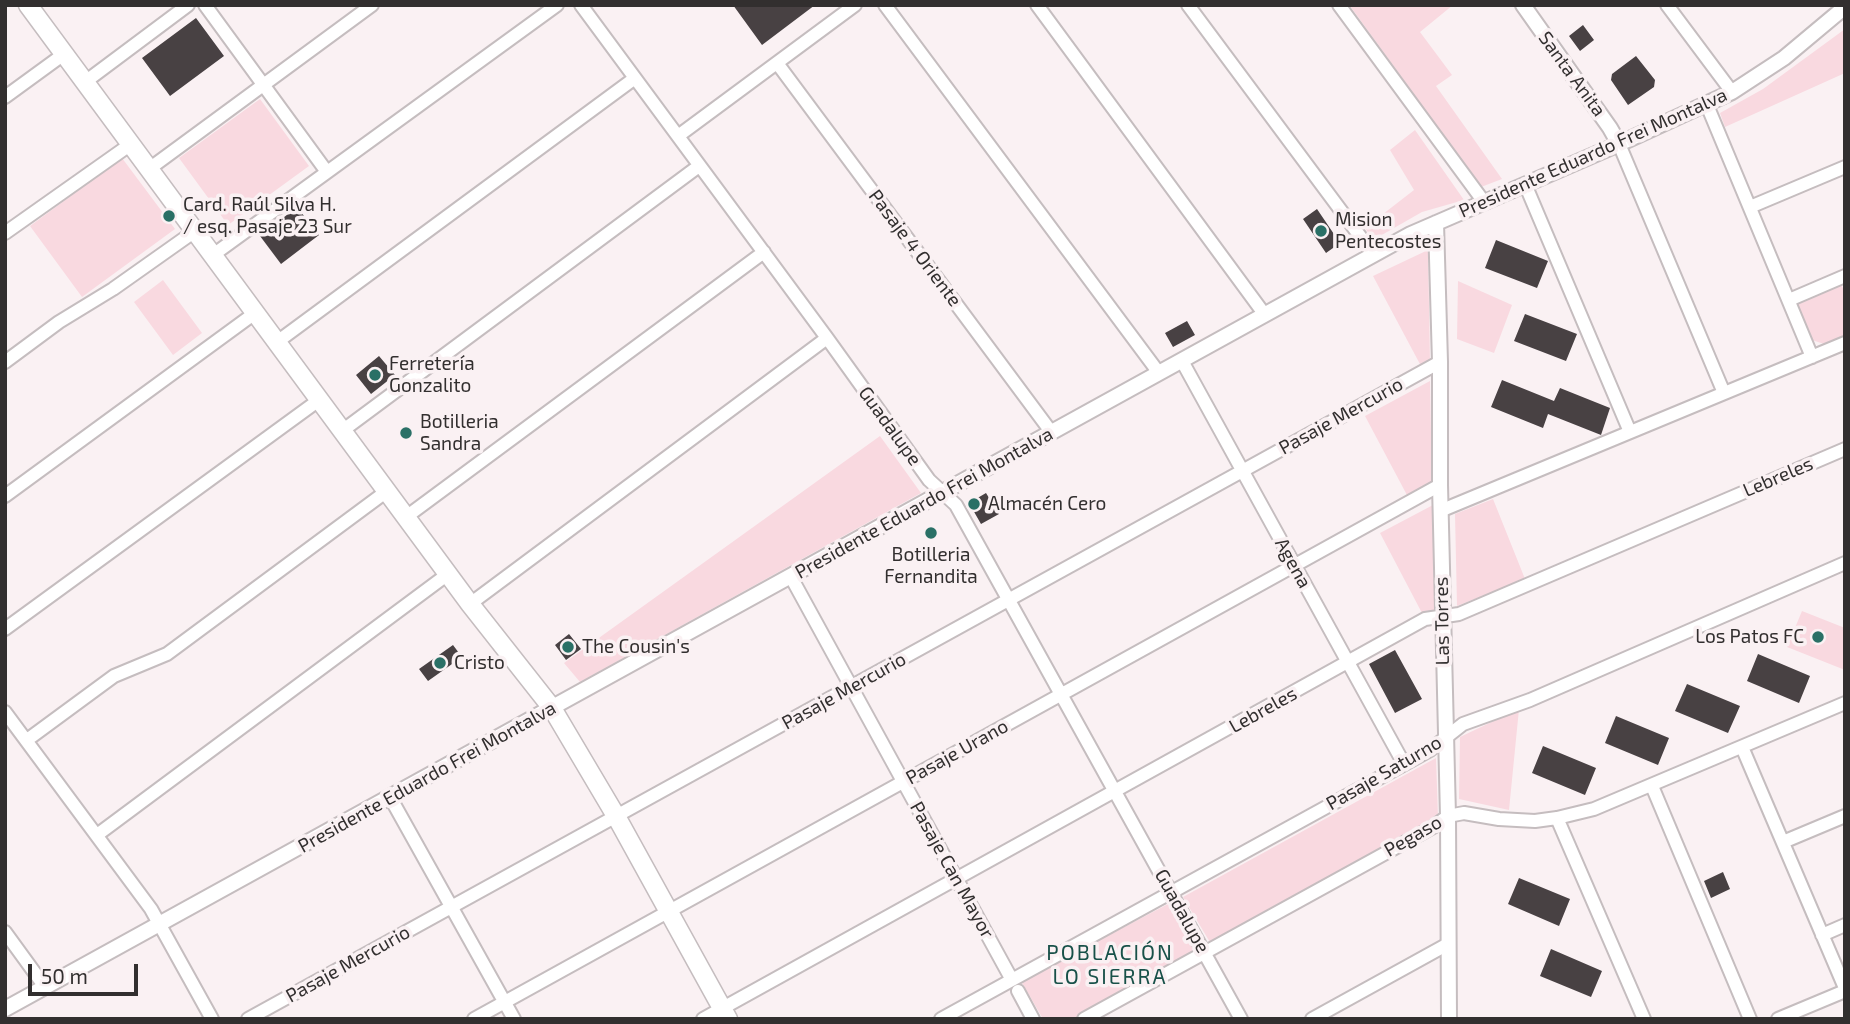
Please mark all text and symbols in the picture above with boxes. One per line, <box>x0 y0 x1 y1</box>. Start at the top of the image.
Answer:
street label: Santa Anita <box>1534 27 1610 121</box>
street label: Presidente Eduardo Frei Montalva <box>1455 83 1731 223</box>
street label: Pasaje 4 Oriente <box>864 185 966 311</box>
place label: Card. Raúl Silva H. / esq. Pasaje 23 Sur <box>183 194 352 238</box>
marker: Card. Raúl Silva H. / esq. Pasaje 23 Sur <box>161 208 177 224</box>
place label: Mision Pentecostes <box>1335 209 1441 253</box>
marker: Mision Pentecostes <box>1313 223 1329 239</box>
place label: Ferretería Gonzalito <box>389 353 475 397</box>
marker: Ferretería Gonzalito <box>367 367 383 383</box>
street label: Pasaje Mercurio <box>1275 372 1407 460</box>
street label: Guadalupe <box>854 382 926 470</box>
place label: Botilleria Sandra <box>420 411 499 455</box>
street label: Presidente Eduardo Frei Montalva <box>791 422 1057 584</box>
marker: Botilleria Sandra <box>398 425 414 441</box>
street label: Lebreles <box>1740 452 1816 502</box>
place label: Almacén Cero <box>988 493 1106 515</box>
marker: Almacén Cero <box>966 496 982 512</box>
marker: Botilleria Fernandita <box>923 525 939 541</box>
street label: Agena <box>1270 534 1316 592</box>
place label: Botilleria Fernandita <box>884 544 978 588</box>
street label: Las Torres <box>1430 576 1454 666</box>
place label: Los Patos FC <box>1695 626 1804 648</box>
marker: Los Patos FC <box>1810 629 1826 645</box>
place label: The Cousin's <box>582 636 690 658</box>
marker: The Cousin's <box>560 639 576 655</box>
street label: Pasaje Mercurio <box>778 647 910 735</box>
place label: Cristo <box>454 652 505 674</box>
marker: Cristo <box>432 655 448 671</box>
street label: Lebreles <box>1225 682 1301 738</box>
street label: Presidente Eduardo Frei Montalva <box>294 696 560 858</box>
street label: Pasaje Urano <box>902 715 1012 789</box>
street label: Pasaje Saturno <box>1322 731 1446 815</box>
street label: Pasaje Can Mayor <box>905 798 999 942</box>
street label: Pegaso <box>1380 810 1446 862</box>
street label: Guadalupe <box>1150 865 1214 957</box>
street label: Pasaje Mercurio <box>282 920 414 1008</box>
district label: POBLACIÓN LO SIERRA <box>1047 940 1173 990</box>
scale bar <box>32 950 142 994</box>
text: 50 m <box>41 963 88 988</box>

